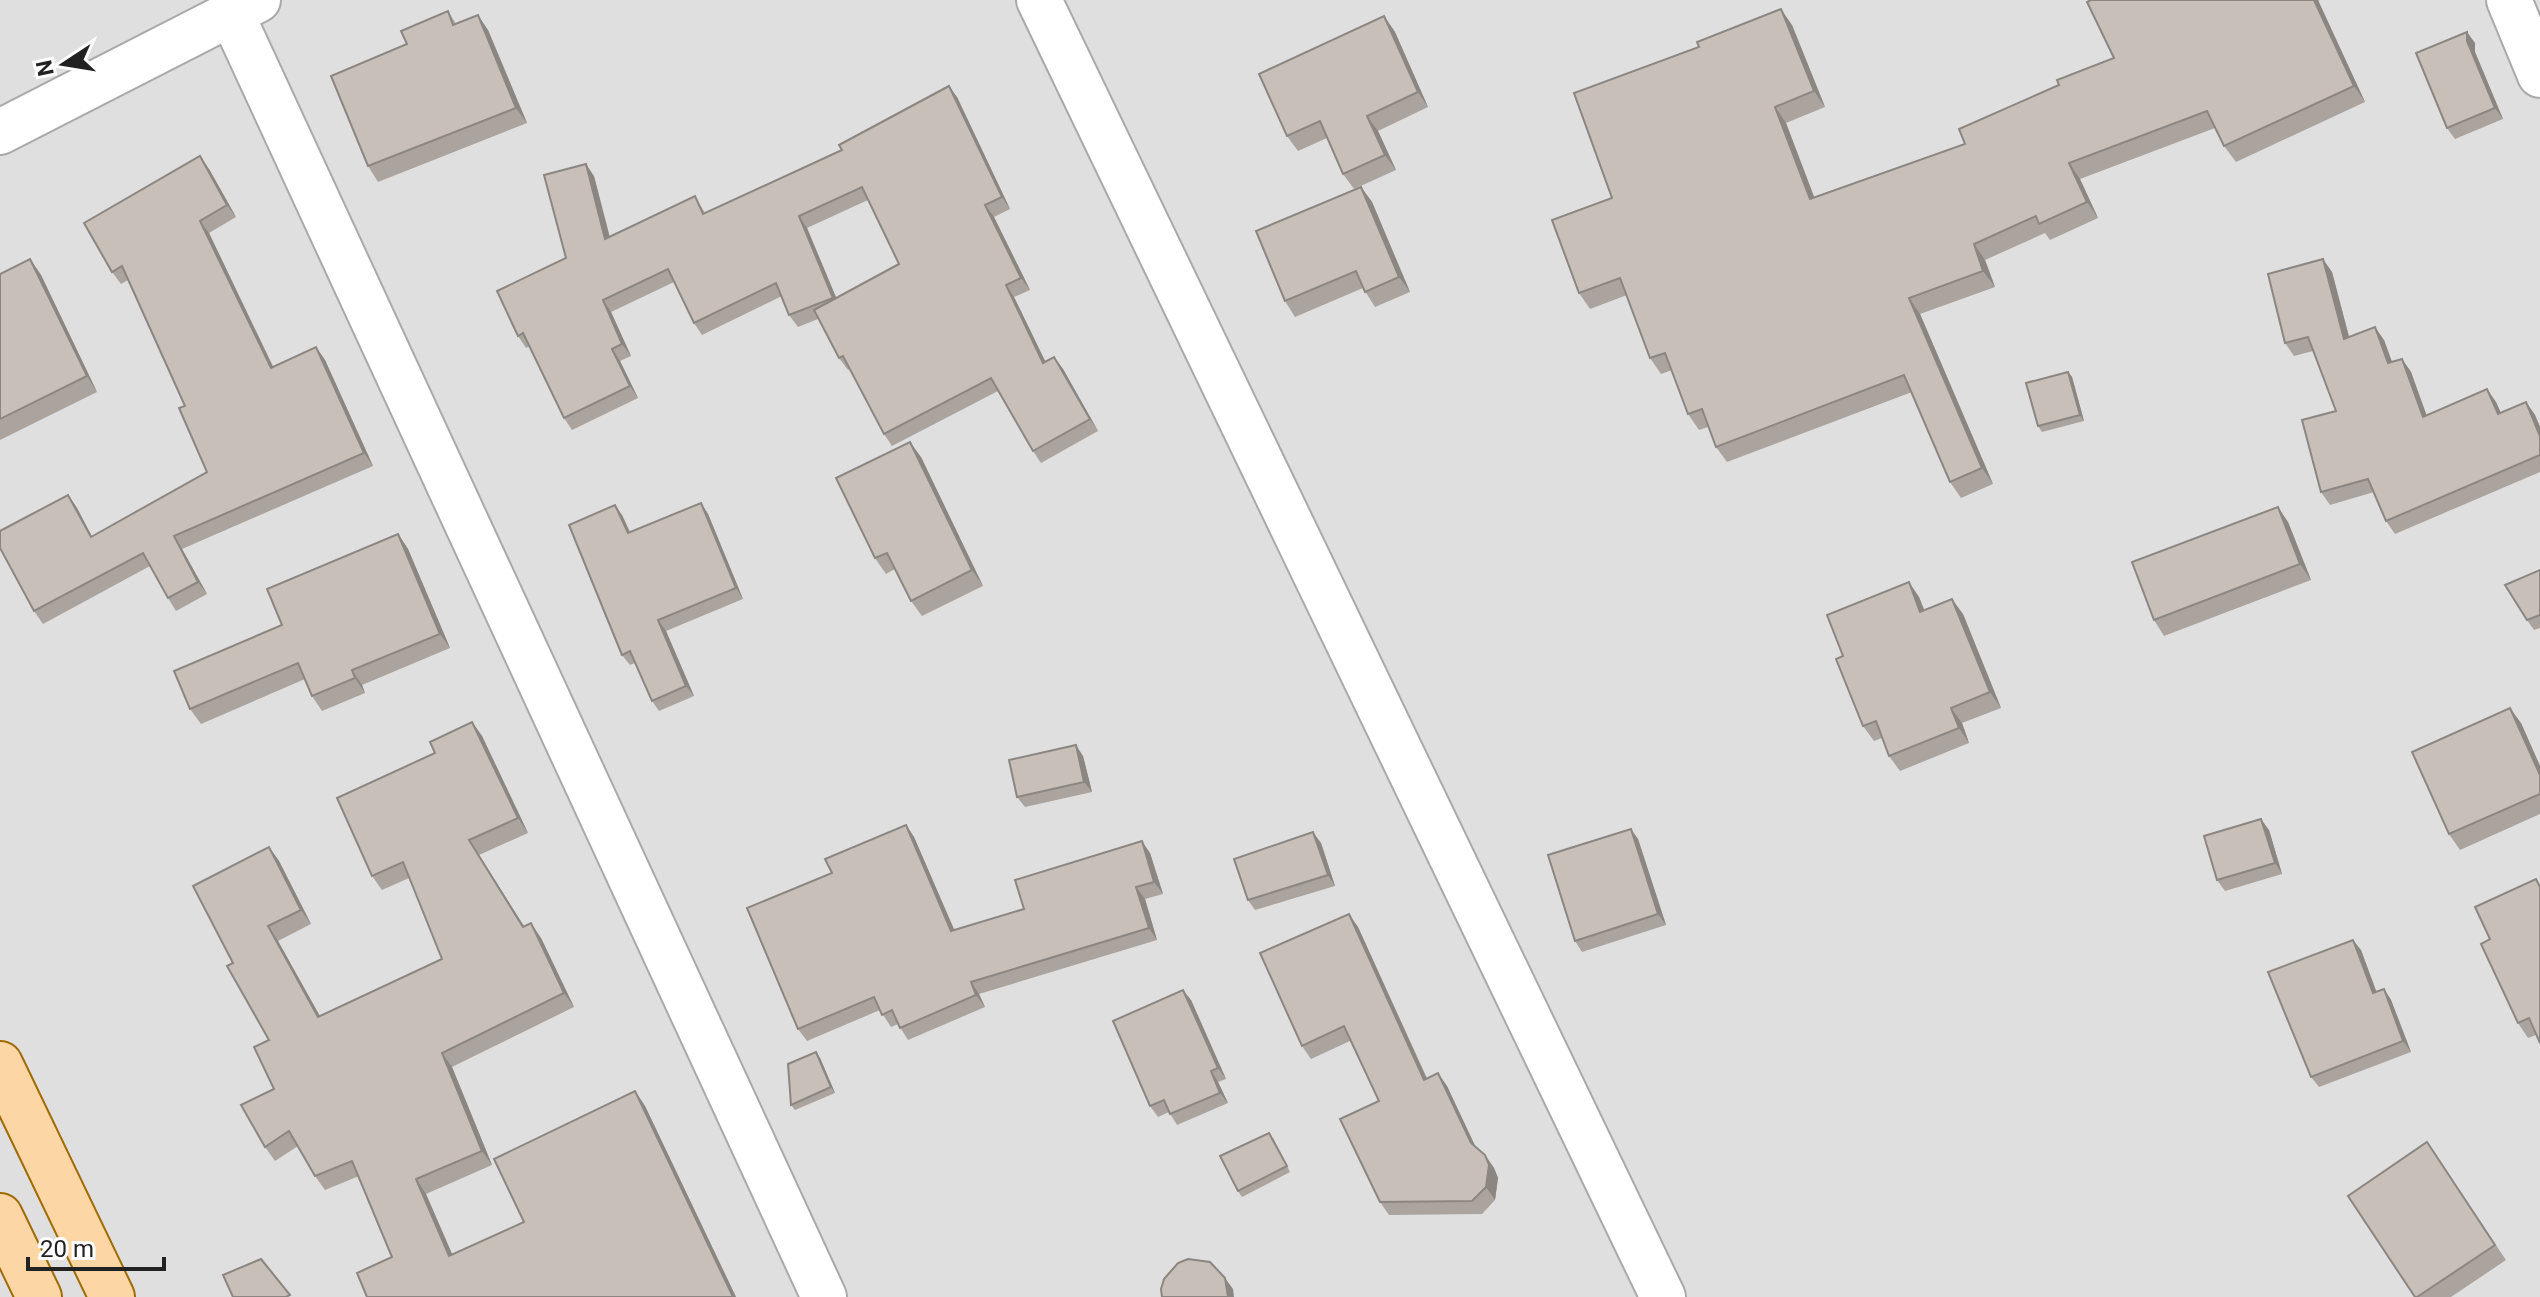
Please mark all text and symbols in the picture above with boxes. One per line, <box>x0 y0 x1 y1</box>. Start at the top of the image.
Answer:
north arrow <box>24 24 104 104</box>
text: N <box>31 58 59 78</box>
scale bar <box>28 1221 164 1271</box>
text: 20 m <box>40 1235 94 1263</box>

